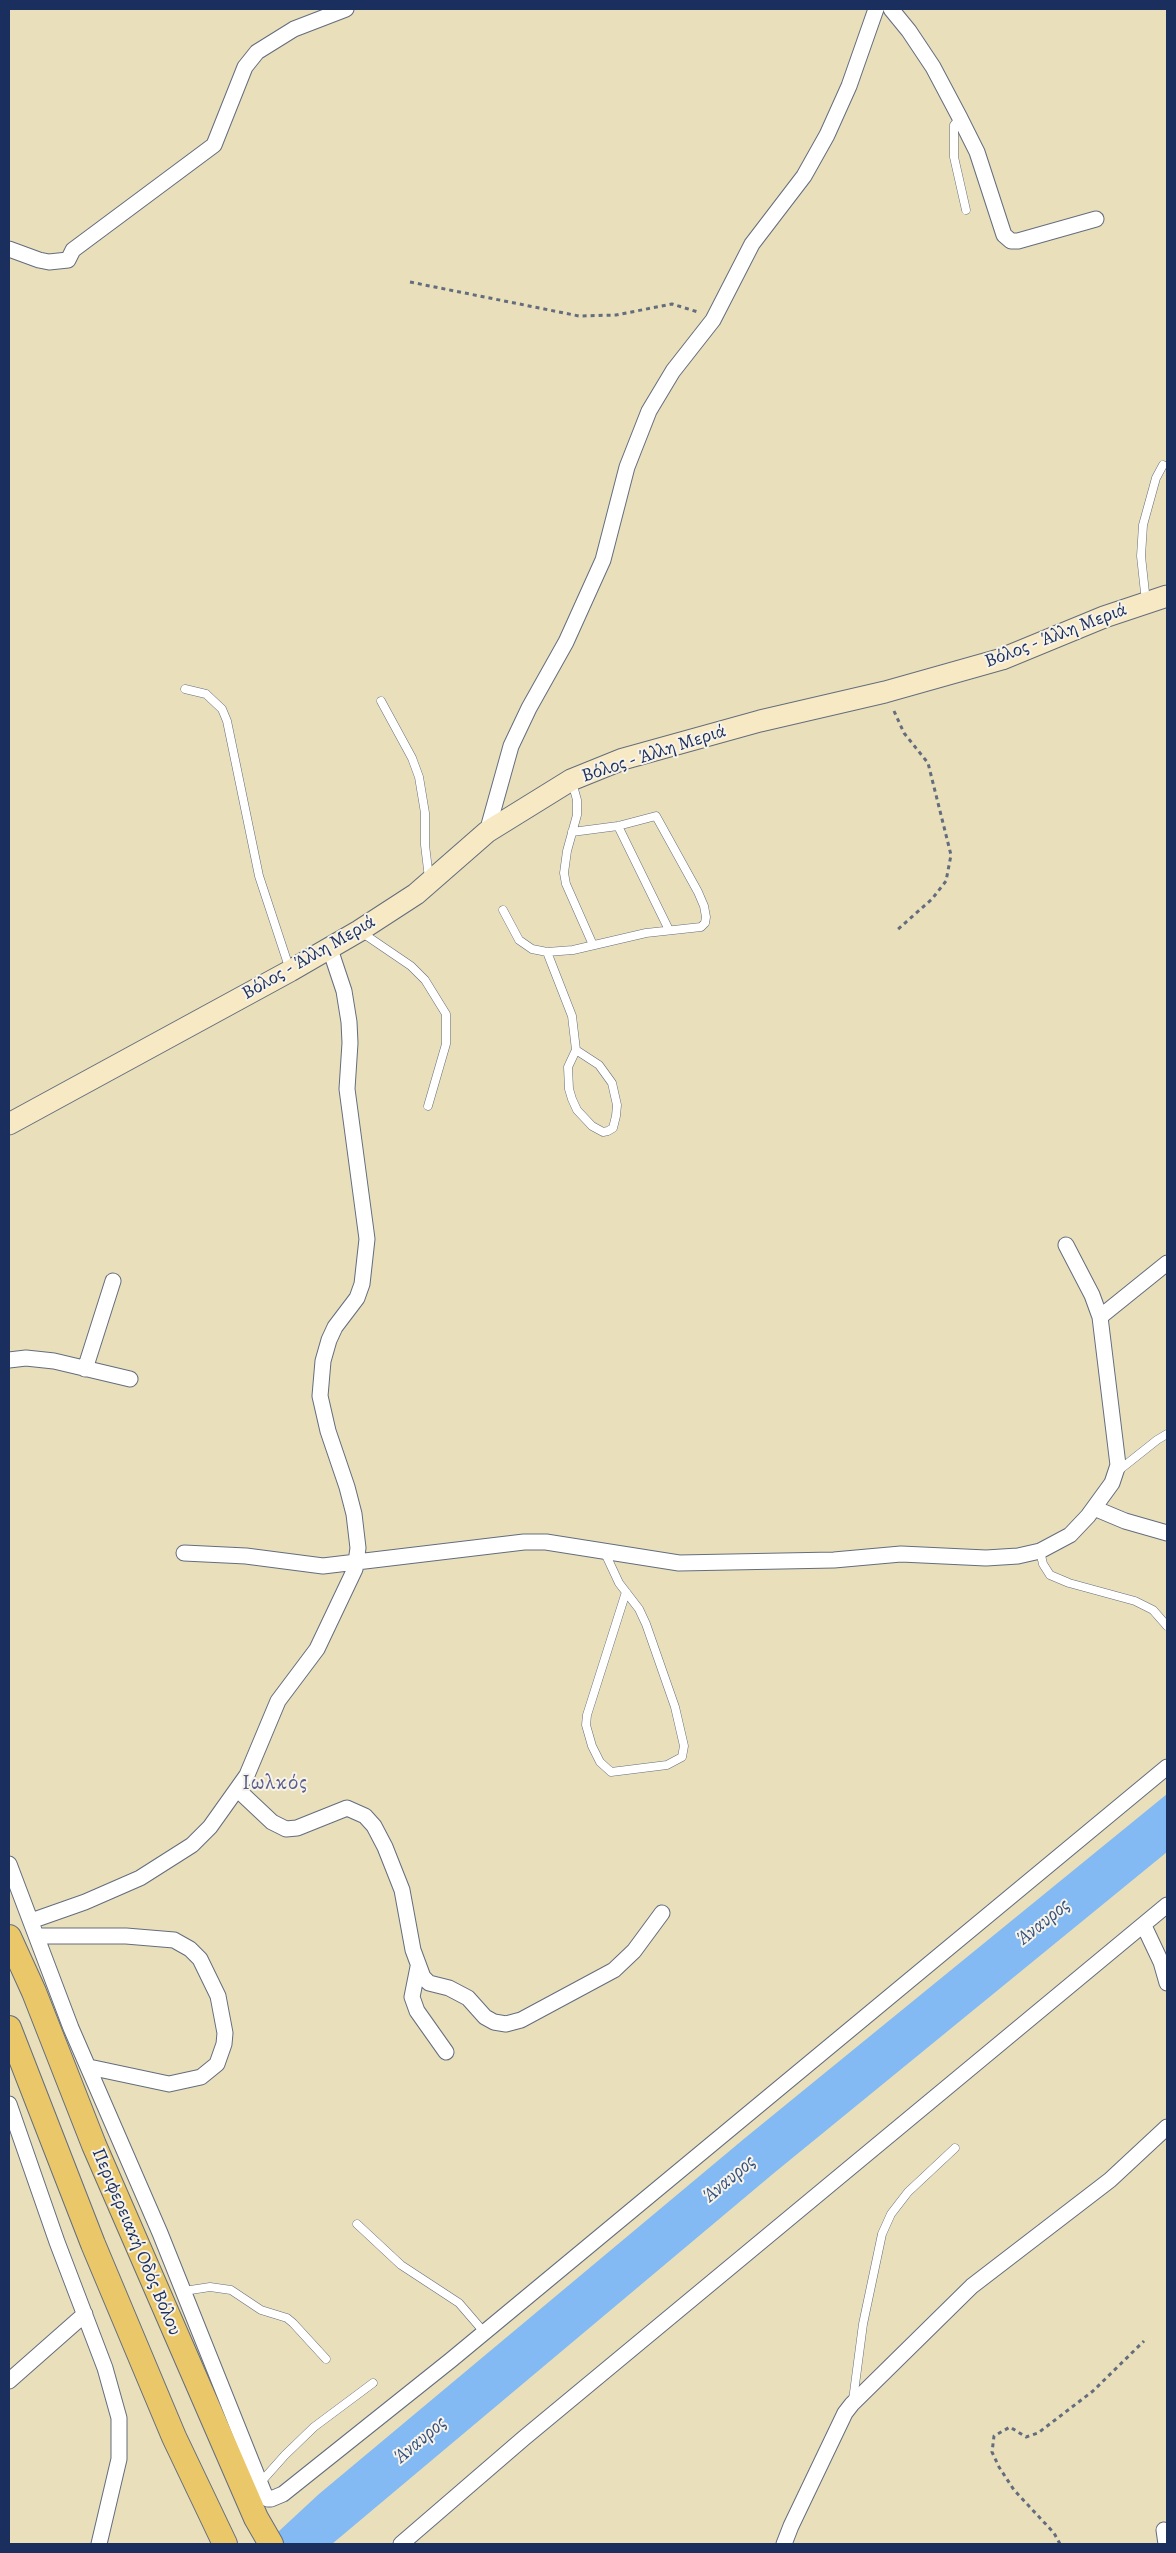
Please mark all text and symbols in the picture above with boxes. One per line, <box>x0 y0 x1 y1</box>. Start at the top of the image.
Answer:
street label: Βόλος - Άλλη Μεριά <box>982 598 1130 674</box>
street label: Βόλος - Άλλη Μεριά <box>579 720 729 788</box>
street label: Βόλος - Άλλη Μεριά <box>238 911 380 1005</box>
district label: Ιωλκός <box>241 1771 309 1797</box>
water label: Άναυρος <box>1011 1894 1075 1952</box>
street label: Περιφερειακή Οδός Βόλου <box>86 2145 186 2339</box>
water label: Άναυρος <box>697 2151 761 2209</box>
water label: Άναυρος <box>388 2412 452 2470</box>

